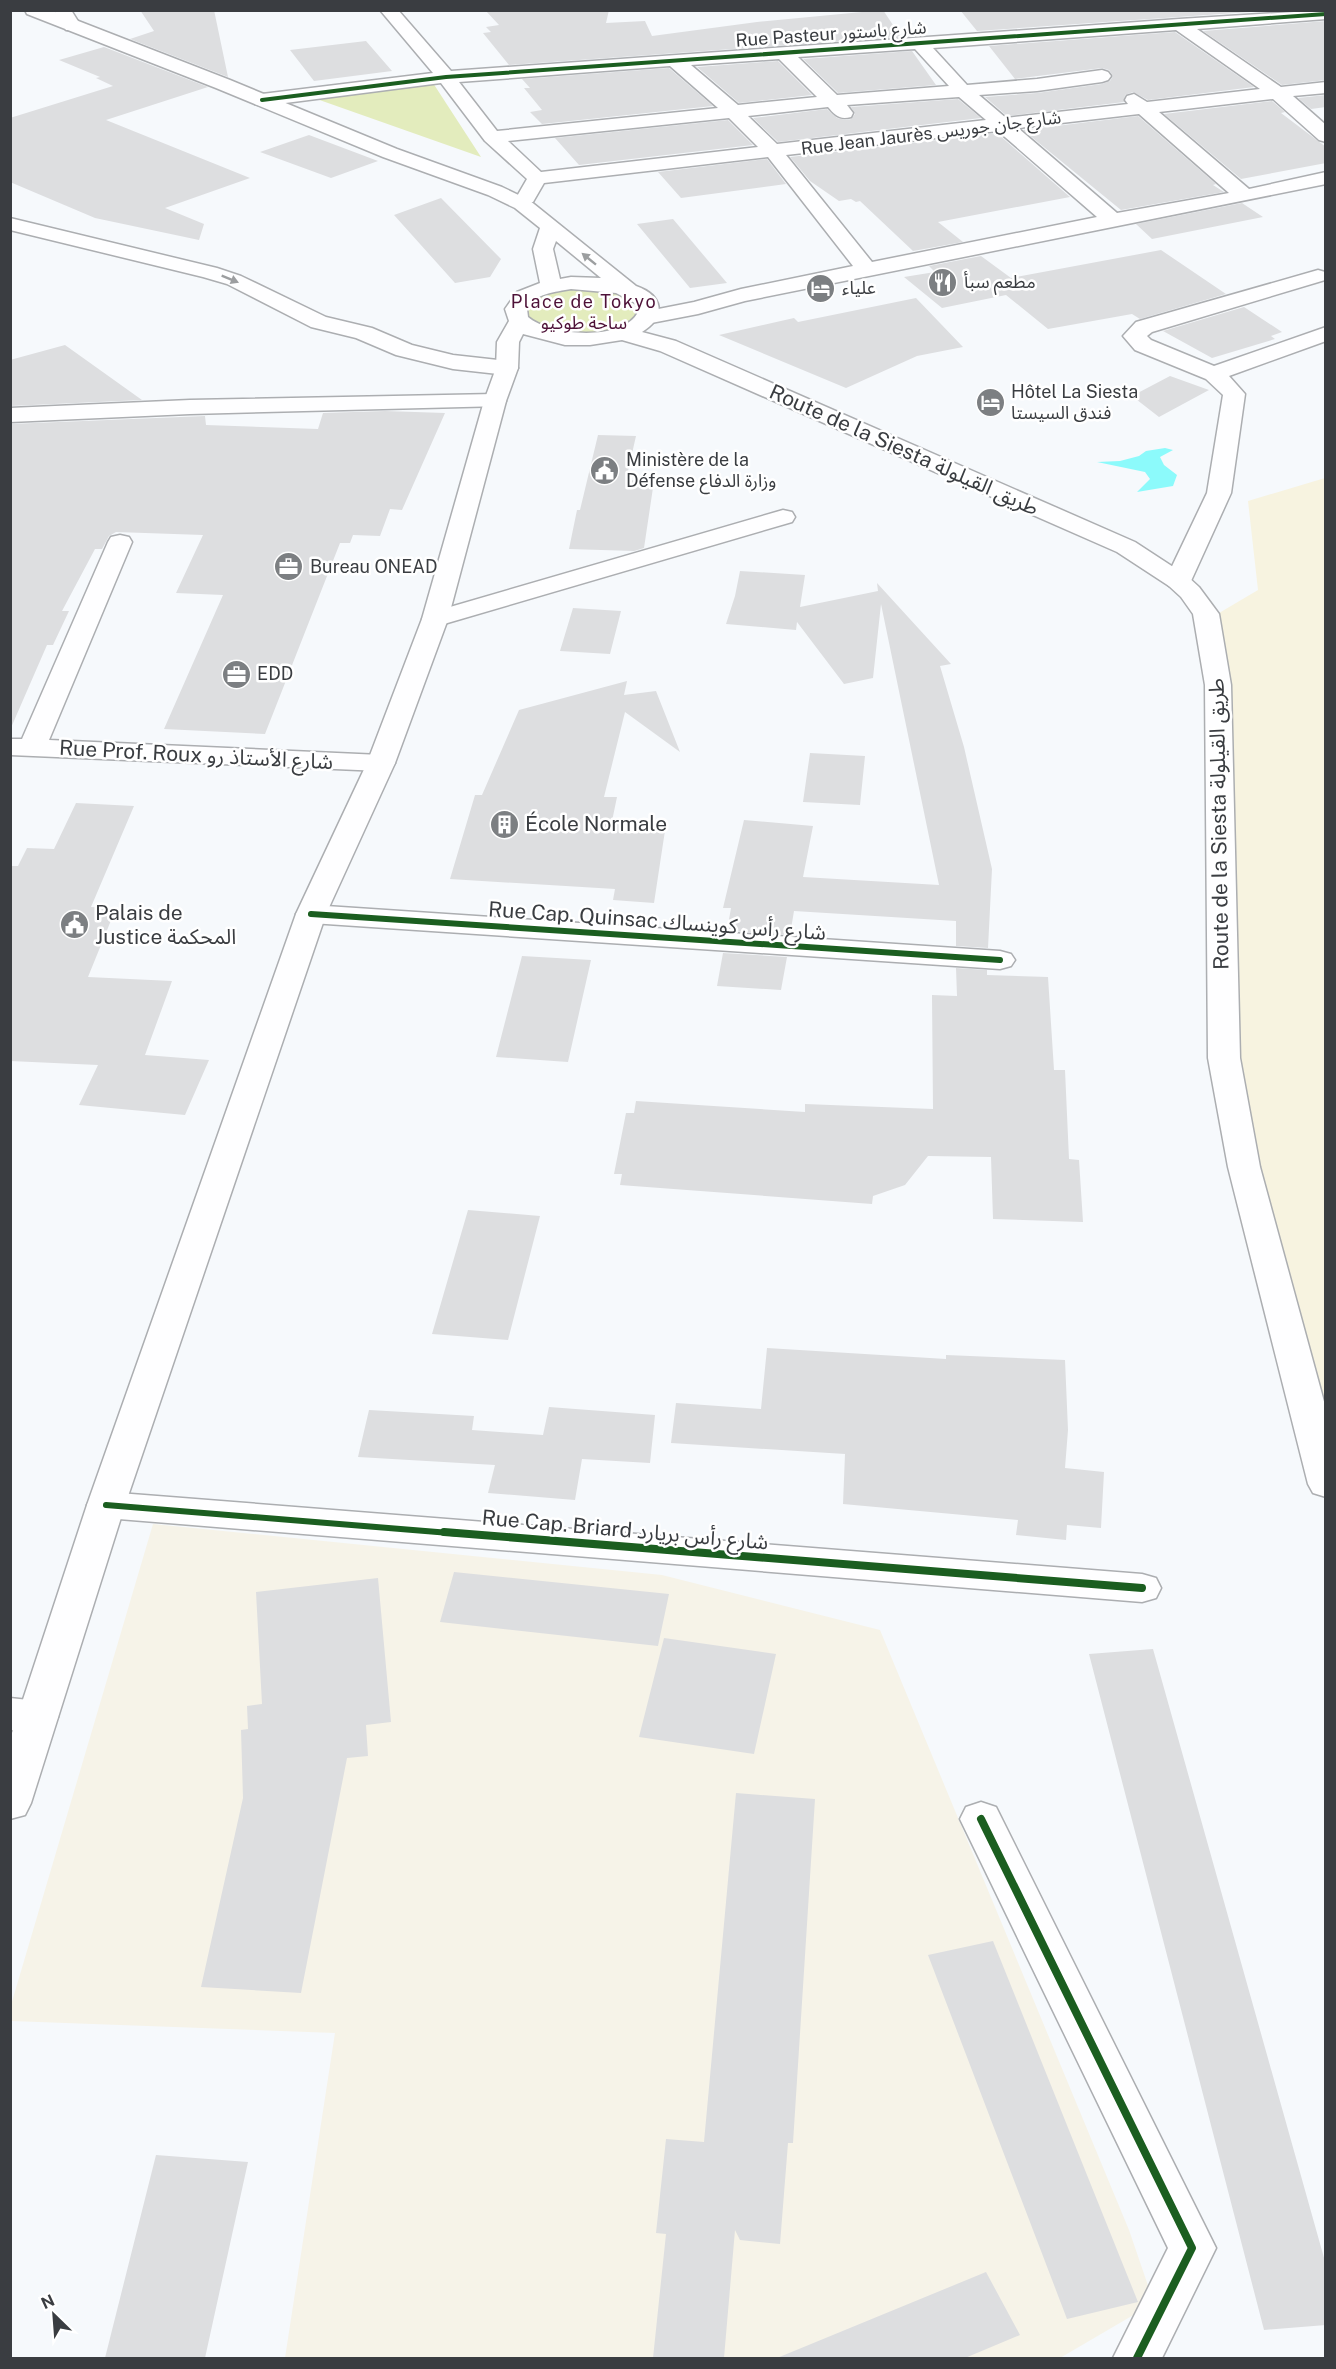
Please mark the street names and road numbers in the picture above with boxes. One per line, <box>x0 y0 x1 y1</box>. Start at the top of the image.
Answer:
street label: Rue Pasteur شارع باستور <box>735 16 927 55</box>
street label: Rue Jean Jaurès شارع جان جوريس <box>800 106 1063 163</box>
street label: Route de la Siesta طريق القيلولة <box>765 379 1043 521</box>
street label: Route de la Siesta طريق القيلولة <box>1203 678 1235 970</box>
street label: Rue Prof. Roux شارع الأستاذ رو <box>58 735 334 777</box>
street label: Rue Cap. Quinsac شارع رأس كوينساك <box>487 896 827 948</box>
street label: Rue Cap. Briard شارع رأس بريارد <box>481 1505 769 1557</box>

